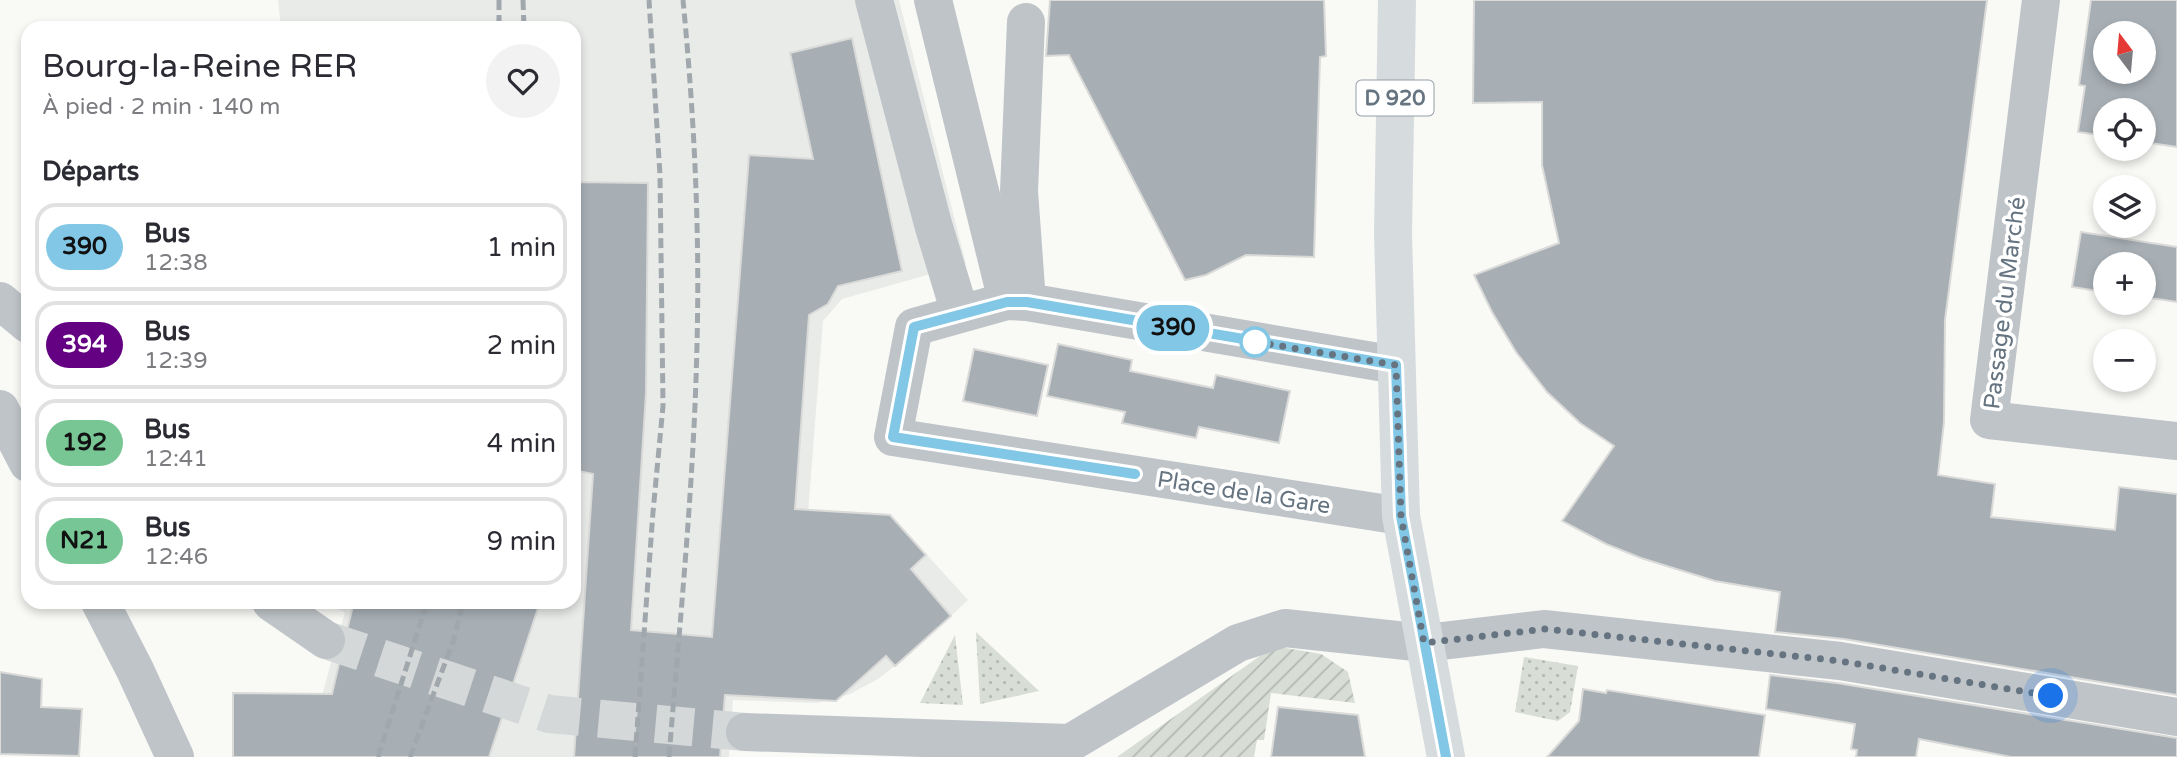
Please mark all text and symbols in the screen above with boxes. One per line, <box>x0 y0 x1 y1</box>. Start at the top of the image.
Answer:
north arrow <box>2093 21 2156 84</box>
map controls <box>2093 21 2156 392</box>
button: heart <box>486 44 560 118</box>
text: Bourg-la-Reine RER <box>42 47 357 86</box>
road number: D 920 <box>1356 80 1434 116</box>
text: À pied · 2 min · 140 m <box>42 93 281 121</box>
button: locate <box>2093 98 2156 161</box>
text: Départs <box>42 156 139 187</box>
button: layers <box>2093 175 2156 238</box>
street label: Passage du Marché <box>1978 195 2032 411</box>
text: Bus <box>144 218 190 249</box>
text: 390 <box>62 232 107 261</box>
text: 1 min <box>487 232 556 263</box>
text: 12:38 <box>144 249 208 277</box>
button: + <box>2093 252 2156 315</box>
line badge: 390 <box>1133 305 1213 351</box>
text: 390 <box>1150 313 1196 342</box>
text: Bus <box>144 316 190 347</box>
unlabelled marker <box>1240 327 1270 357</box>
button: − <box>2093 329 2156 392</box>
text: 394 <box>62 330 107 359</box>
text: 2 min <box>487 330 556 361</box>
text: 12:39 <box>144 347 208 375</box>
text: Bus <box>144 414 190 445</box>
text: 192 <box>62 428 107 457</box>
text: 4 min <box>487 428 556 459</box>
text: 12:41 <box>144 445 208 473</box>
street label: Place de la Gare <box>1155 465 1333 521</box>
text: Bus <box>144 512 191 543</box>
text: N21 <box>60 526 109 555</box>
text: 9 min <box>487 526 556 557</box>
text: 12:46 <box>144 543 208 571</box>
your location <box>2033 678 2068 713</box>

